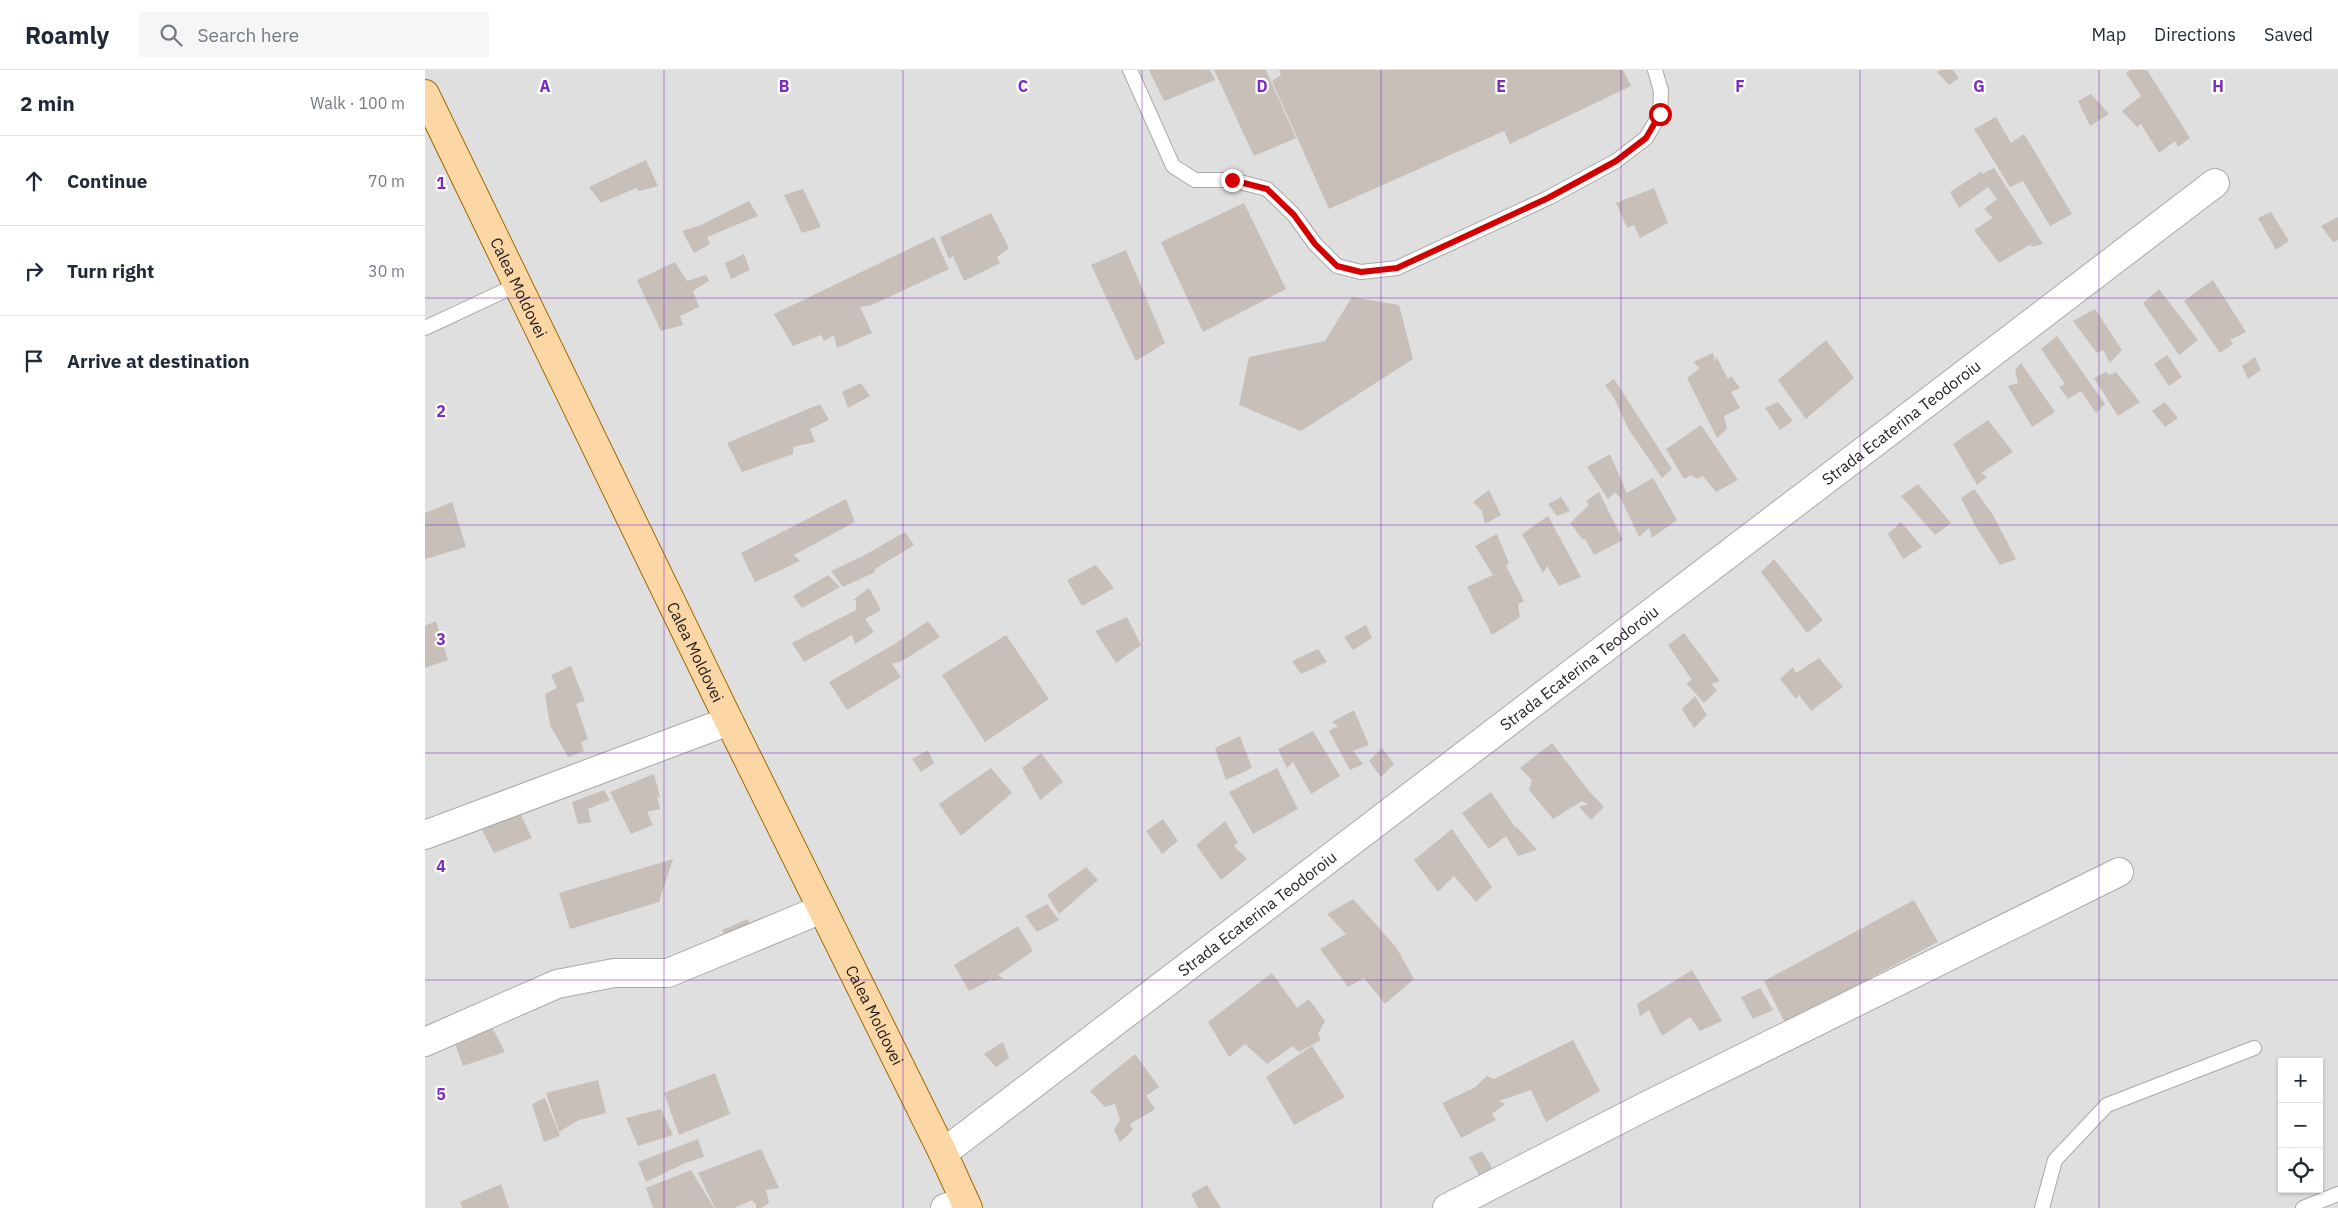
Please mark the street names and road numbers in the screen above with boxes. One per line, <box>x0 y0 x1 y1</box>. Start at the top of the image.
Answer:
street label: Calea Moldovei <box>486 234 552 341</box>
street label: Strada Ecaterina Teodoroiu <box>1818 355 1985 489</box>
street label: Calea Moldovei <box>663 598 728 705</box>
street label: Strada Ecaterina Teodoroiu <box>1496 601 1662 735</box>
street label: Strada Ecaterina Teodoroiu <box>1174 847 1340 980</box>
street label: Calea Moldovei <box>842 962 908 1068</box>

